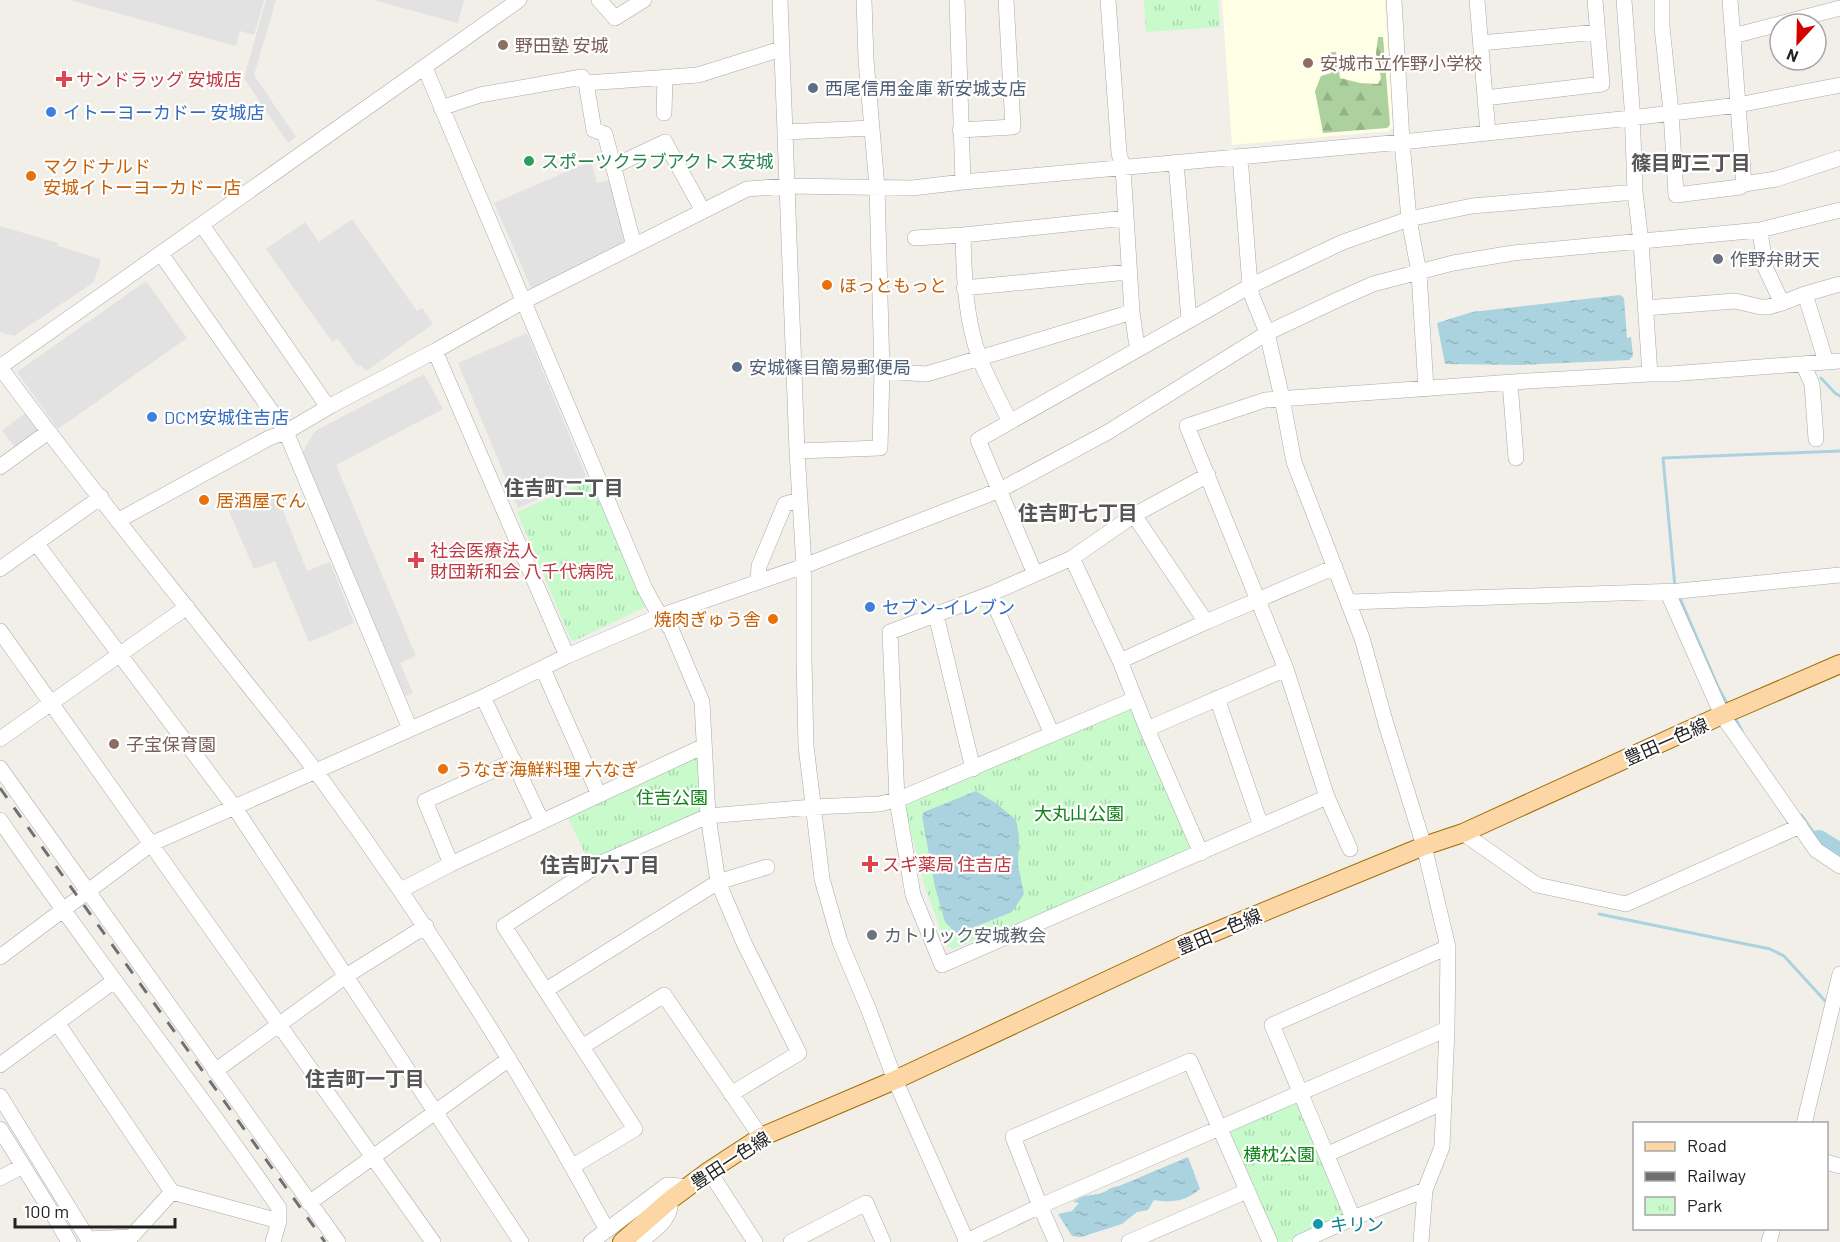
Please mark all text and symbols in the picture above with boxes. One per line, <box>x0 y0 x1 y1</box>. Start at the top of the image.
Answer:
north arrow <box>1768 12 1828 72</box>
place label: 野田塾 安城 <box>515 34 609 56</box>
marker: 野田塾 安城 <box>496 38 510 52</box>
text: N <box>1784 46 1801 67</box>
place label: 安城市立作野小学校 <box>1320 52 1482 74</box>
marker: 安城市立作野小学校 <box>1301 56 1315 70</box>
place label: サンドラッグ 安城店 <box>76 68 242 90</box>
marker: サンドラッグ 安城店 <box>57 72 71 86</box>
place label: 西尾信用金庫 新安城支店 <box>825 77 1027 99</box>
marker: 西尾信用金庫 新安城支店 <box>806 81 820 95</box>
place label: イトーヨーカドー 安城店 <box>63 101 265 123</box>
marker: イトーヨーカドー 安城店 <box>44 105 58 119</box>
place label: スポーツクラブアクトス安城 <box>541 150 774 172</box>
district label: 篠目町三丁目 <box>1631 150 1751 174</box>
marker: スポーツクラブアクトス安城 <box>522 154 536 168</box>
place label: マクドナルド 安城イトーヨーカドー店 <box>43 155 241 198</box>
marker: マクドナルド 安城イトーヨーカドー店 <box>24 169 38 183</box>
place label: 作野弁財天 <box>1730 248 1820 270</box>
marker: 作野弁財天 <box>1711 252 1725 266</box>
place label: ほっともっと <box>839 274 947 296</box>
marker: ほっともっと <box>820 278 834 292</box>
place label: 安城篠目簡易郵便局 <box>749 356 911 378</box>
marker: 安城篠目簡易郵便局 <box>730 360 744 374</box>
place label: DCM安城住吉店 <box>164 406 289 428</box>
marker: DCM安城住吉店 <box>145 410 159 424</box>
district label: 住吉町二丁目 <box>504 475 624 499</box>
place label: 居酒屋でん <box>216 489 306 511</box>
marker: 居酒屋でん <box>197 493 211 507</box>
district label: 住吉町七丁目 <box>1018 500 1138 524</box>
place label: 社会医療法人 財団新和会 八千代病院 <box>430 539 614 582</box>
marker: 社会医療法人 財団新和会 八千代病院 <box>407 551 425 569</box>
place label: セブン-イレブン <box>882 596 1015 618</box>
marker: セブン-イレブン <box>863 600 877 614</box>
place label: 焼肉ぎゅう舎 <box>654 608 761 630</box>
marker: 焼肉ぎゅう舎 <box>766 612 780 626</box>
street label: 豊田一色線 <box>1620 713 1712 769</box>
place label: 子宝保育園 <box>126 733 216 755</box>
marker: 子宝保育園 <box>107 737 121 751</box>
place label: うなぎ海鮮料理 六なぎ <box>455 758 639 780</box>
marker: うなぎ海鮮料理 六なぎ <box>436 762 450 776</box>
park label: 住吉公園 <box>636 786 708 808</box>
park label: 大丸山公園 <box>1034 802 1124 824</box>
district label: 住吉町六丁目 <box>540 852 660 876</box>
place label: スギ薬局 住吉店 <box>882 853 1012 875</box>
marker: スギ薬局 住吉店 <box>863 857 877 871</box>
street label: 豊田一色線 <box>1173 903 1265 959</box>
place label: カトリック安城教会 <box>884 924 1046 946</box>
marker: カトリック安城教会 <box>865 928 879 942</box>
district label: 住吉町一丁目 <box>305 1066 425 1090</box>
legend <box>1633 1122 1828 1230</box>
street label: 豊田一色線 <box>686 1126 774 1194</box>
text: Road <box>1687 1134 1727 1156</box>
park label: 横枕公園 <box>1243 1143 1315 1165</box>
text: Railway <box>1687 1164 1746 1186</box>
scale bar <box>15 1191 176 1229</box>
text: Park <box>1687 1194 1722 1216</box>
text: 100 m <box>24 1200 69 1222</box>
place label: キリン <box>1330 1213 1384 1235</box>
marker: キリン <box>1311 1217 1325 1231</box>

